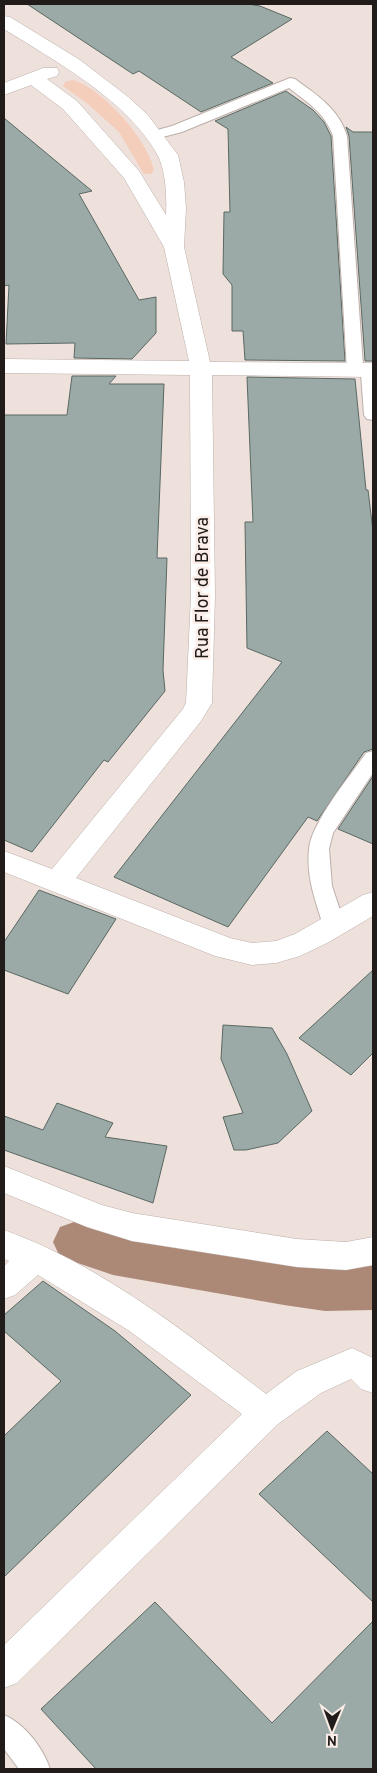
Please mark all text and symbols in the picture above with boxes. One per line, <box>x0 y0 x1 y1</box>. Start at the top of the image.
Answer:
street label: Rua Flor de Brava <box>192 517 215 659</box>
north arrow <box>307 1703 357 1753</box>
text: N <box>327 1731 337 1748</box>

